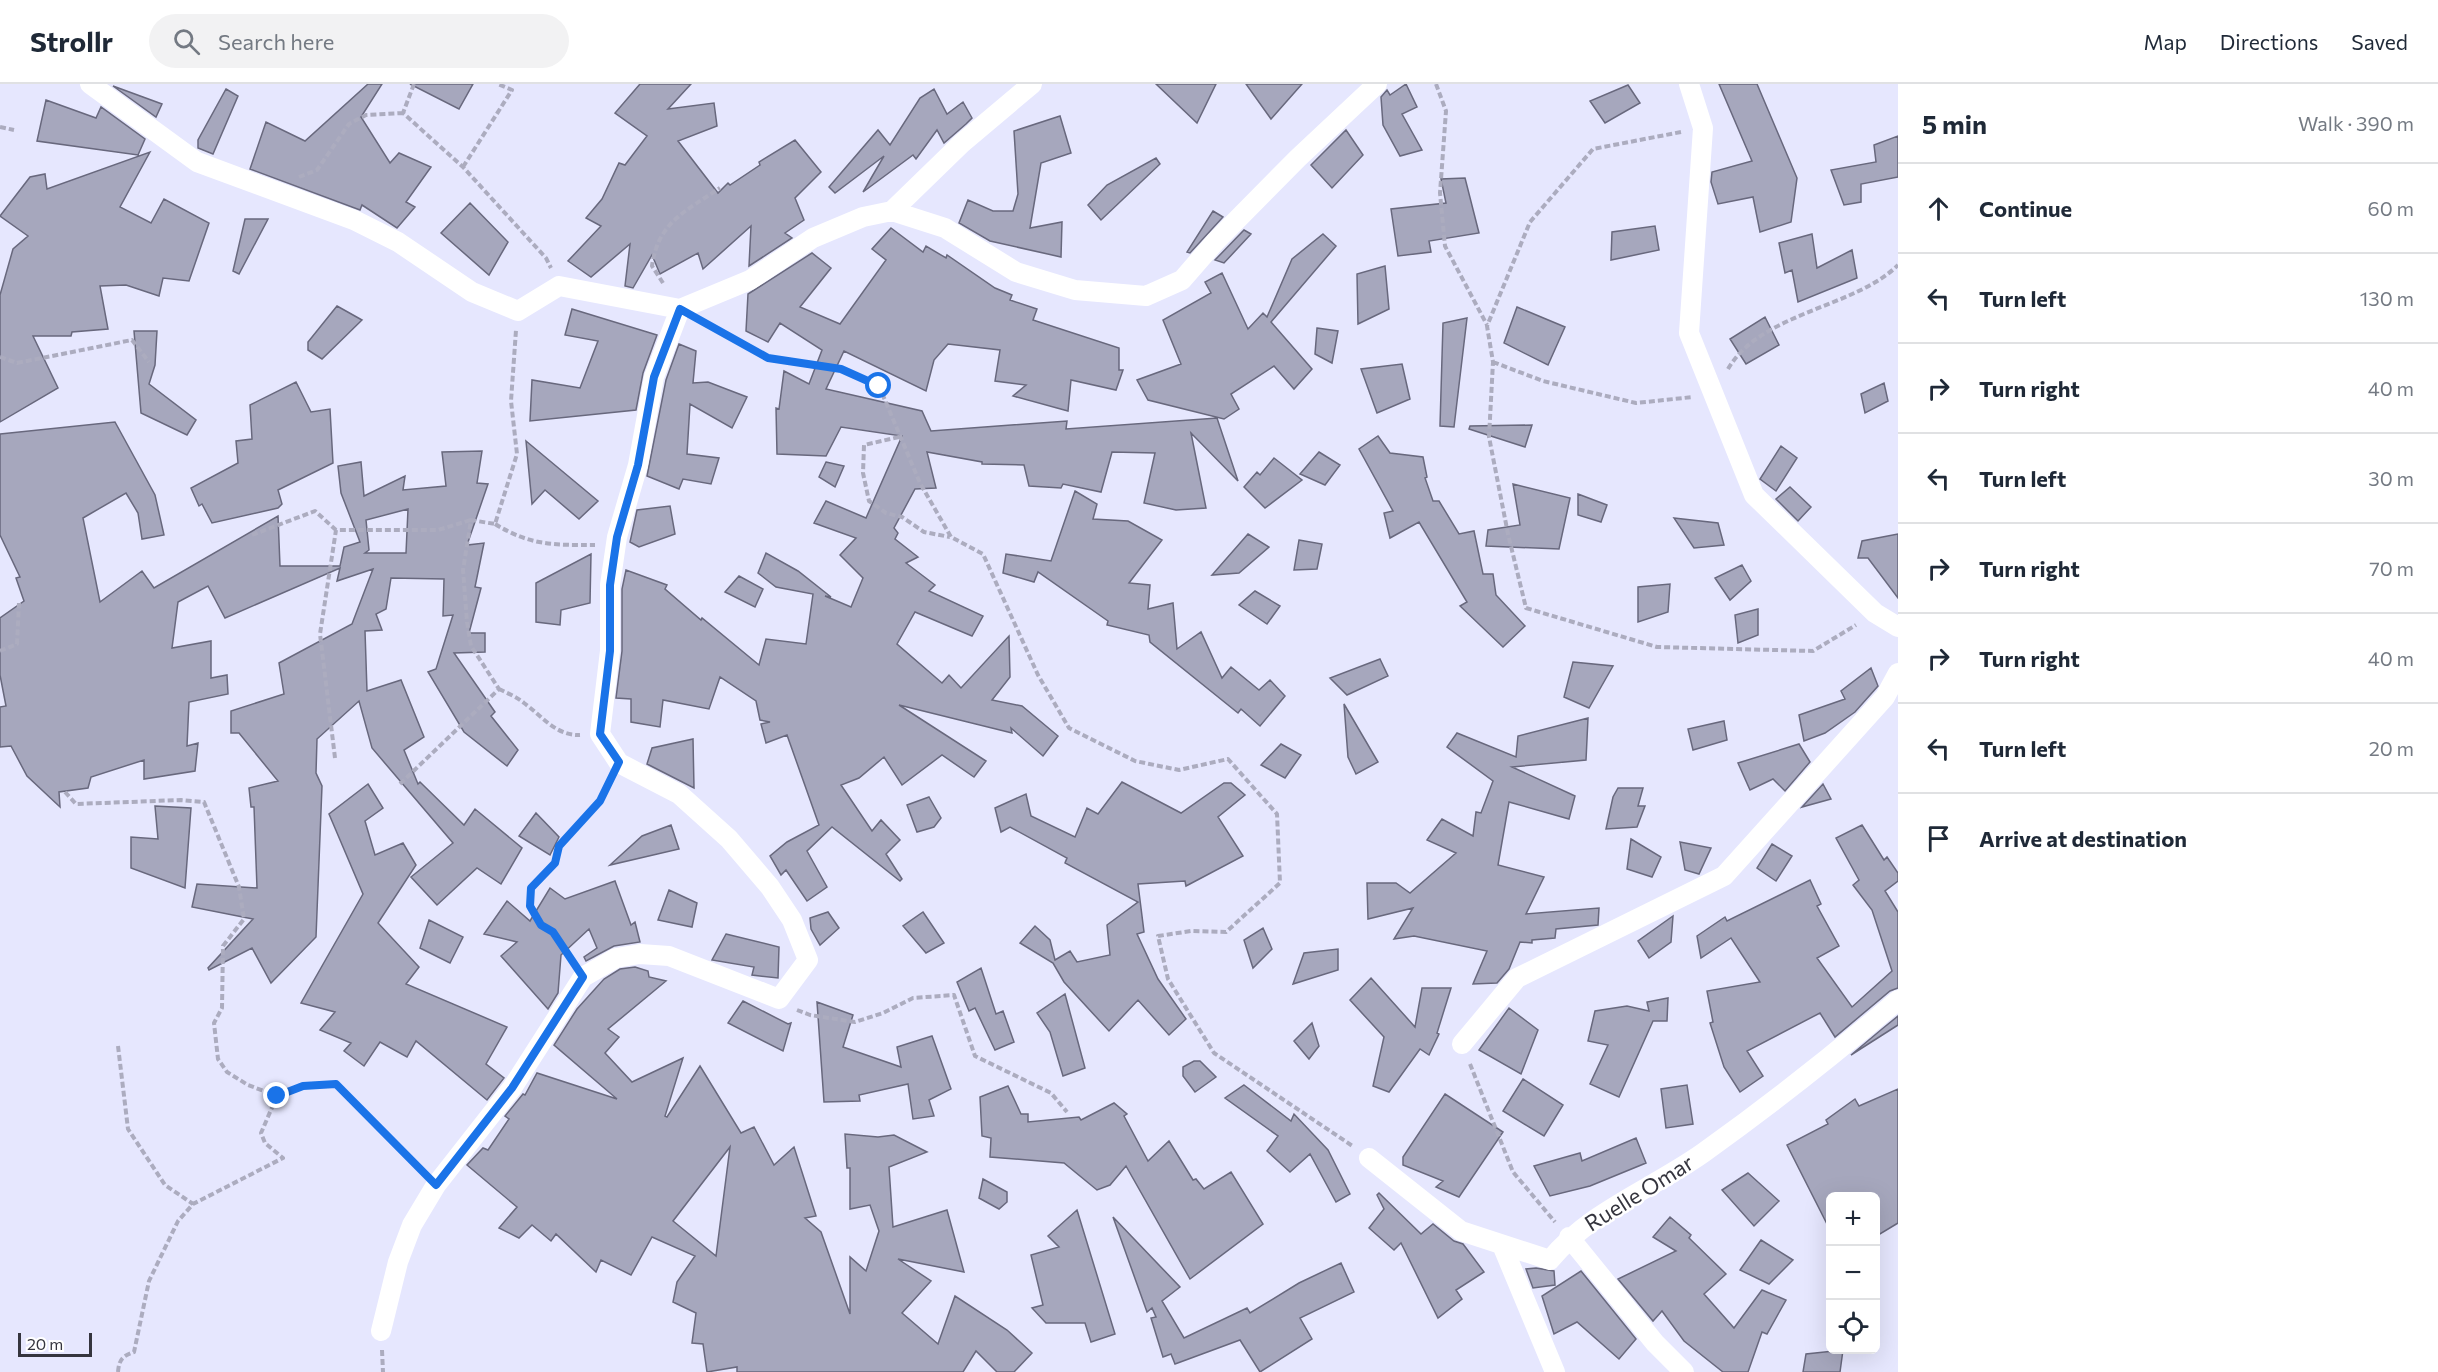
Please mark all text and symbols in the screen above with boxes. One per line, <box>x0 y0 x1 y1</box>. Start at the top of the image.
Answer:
search box <box>149 14 569 68</box>
text: Strollr <box>30 24 113 58</box>
icon: search <box>170 25 203 58</box>
text: Search here <box>218 28 334 55</box>
text: Map <box>2144 29 2187 54</box>
text: Directions <box>2220 29 2318 54</box>
text: Saved <box>2351 29 2408 54</box>
text: 5 min <box>1922 108 1987 139</box>
text: Walk · 390 m <box>2298 111 2414 135</box>
icon: ahead <box>1922 192 1955 225</box>
text: Continue <box>1979 195 2072 222</box>
text: 60 m <box>2368 196 2414 220</box>
icon: left <box>1922 282 1955 315</box>
text: Turn left <box>1979 285 2066 312</box>
text: 130 m <box>2360 286 2414 310</box>
route start <box>865 372 891 398</box>
icon: right <box>1922 372 1955 405</box>
text: Turn right <box>1979 375 2080 402</box>
text: 40 m <box>2368 376 2414 400</box>
icon: left <box>1922 462 1955 495</box>
text: Turn left <box>1979 465 2066 492</box>
text: 30 m <box>2368 466 2414 490</box>
icon: right <box>1922 552 1955 585</box>
text: Turn right <box>1979 555 2080 582</box>
text: 70 m <box>2369 556 2414 580</box>
icon: right <box>1922 642 1955 675</box>
text: Turn right <box>1979 645 2080 672</box>
text: 40 m <box>2368 646 2414 670</box>
icon: left <box>1922 732 1955 765</box>
text: Turn left <box>1979 735 2066 762</box>
text: 20 m <box>2369 736 2414 760</box>
icon: arrive <box>1922 822 1955 855</box>
text: Arrive at destination <box>1979 825 2187 852</box>
route end <box>263 1082 289 1108</box>
street label: Ruelle Omar <box>1579 1148 1698 1237</box>
map controls <box>1826 1192 1880 1354</box>
button: + <box>1826 1192 1880 1246</box>
button: − <box>1826 1246 1880 1300</box>
button: locate <box>1826 1300 1880 1354</box>
scale bar <box>18 1330 92 1358</box>
text: 20 m <box>27 1334 63 1353</box>

